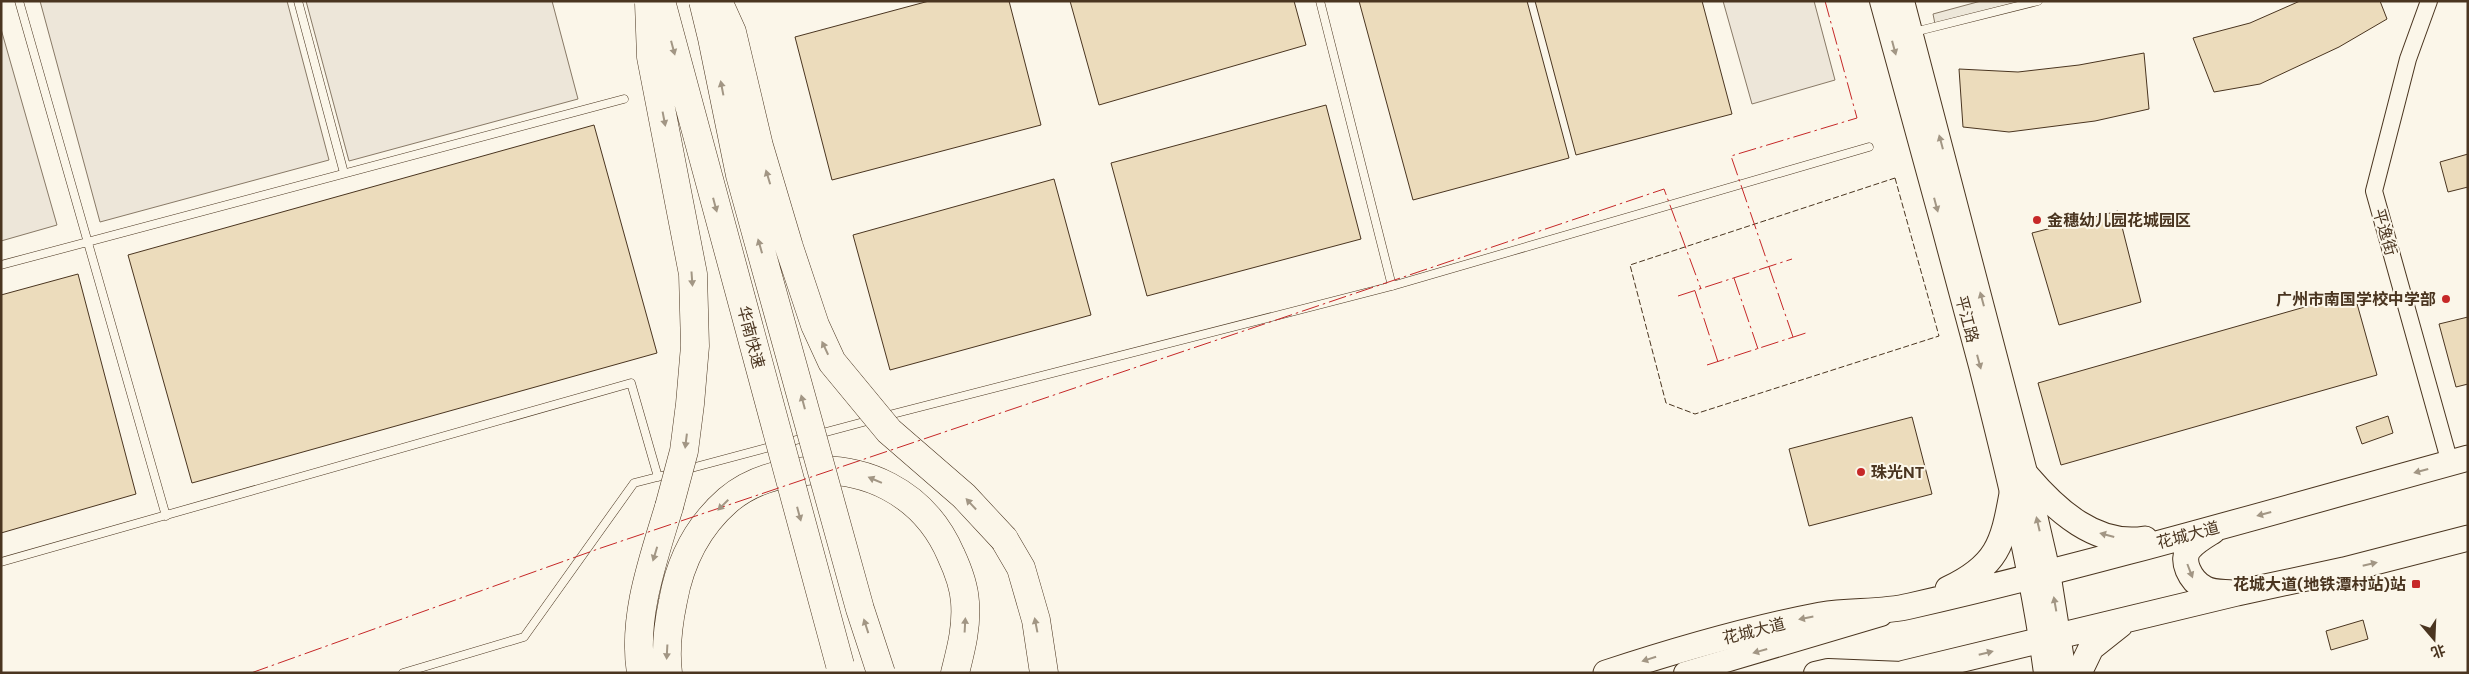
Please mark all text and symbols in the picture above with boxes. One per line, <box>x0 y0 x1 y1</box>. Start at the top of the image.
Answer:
one-way arrow <box>669 41 677 56</box>
one-way arrow <box>1890 41 1898 56</box>
one-way arrow <box>718 79 726 95</box>
one-way arrow <box>660 111 668 127</box>
one-way arrow <box>1936 134 1944 149</box>
one-way arrow <box>764 170 772 185</box>
one-way arrow <box>711 198 719 213</box>
one-way arrow <box>1933 198 1941 213</box>
street label: 平逸街 <box>2368 206 2402 258</box>
place label: 金穗幼儿园花城园区 <box>2047 210 2191 231</box>
marker: 金穗幼儿园花城园区 <box>2031 214 2043 226</box>
one-way arrow <box>755 238 763 253</box>
one-way arrow <box>689 271 697 287</box>
place label: 广州市南国学校中学部 <box>2276 289 2436 310</box>
one-way arrow <box>1978 291 1986 306</box>
street label: 平江路 <box>1951 293 1983 345</box>
marker: 广州市南国学校中学部 <box>2440 293 2452 305</box>
street label: 华南快速 <box>733 303 769 371</box>
one-way arrow <box>821 341 829 355</box>
one-way arrow <box>1975 355 1983 370</box>
one-way arrow <box>799 395 807 410</box>
one-way arrow <box>682 433 690 449</box>
place label: 珠光NT <box>1871 462 1925 483</box>
marker: 珠光NT <box>1855 466 1867 478</box>
one-way arrow <box>2413 467 2428 475</box>
one-way arrow <box>868 476 882 484</box>
one-way arrow <box>965 498 977 510</box>
one-way arrow <box>718 499 730 511</box>
one-way arrow <box>795 507 803 522</box>
one-way arrow <box>2257 510 2272 518</box>
one-way arrow <box>2034 517 2042 532</box>
street label: 花城大道 <box>2154 517 2222 553</box>
one-way arrow <box>2099 530 2114 538</box>
one-way arrow <box>651 546 659 561</box>
one-way arrow <box>2363 560 2378 568</box>
one-way arrow <box>2186 564 2194 579</box>
place label: 花城大道(地铁潭村站)站 <box>2233 574 2406 595</box>
marker: 花城大道(地铁潭村站)站 <box>2410 578 2422 590</box>
one-way arrow <box>2050 595 2058 611</box>
street label: 花城大道 <box>1720 613 1788 649</box>
north arrow <box>2409 614 2459 664</box>
one-way arrow <box>1798 615 1814 623</box>
one-way arrow <box>1032 616 1040 632</box>
one-way arrow <box>961 617 969 633</box>
one-way arrow <box>861 619 869 634</box>
text: 北 <box>2429 641 2448 662</box>
one-way arrow <box>663 645 671 661</box>
one-way arrow <box>1752 648 1767 656</box>
one-way arrow <box>1979 649 1994 657</box>
one-way arrow <box>1642 655 1657 663</box>

